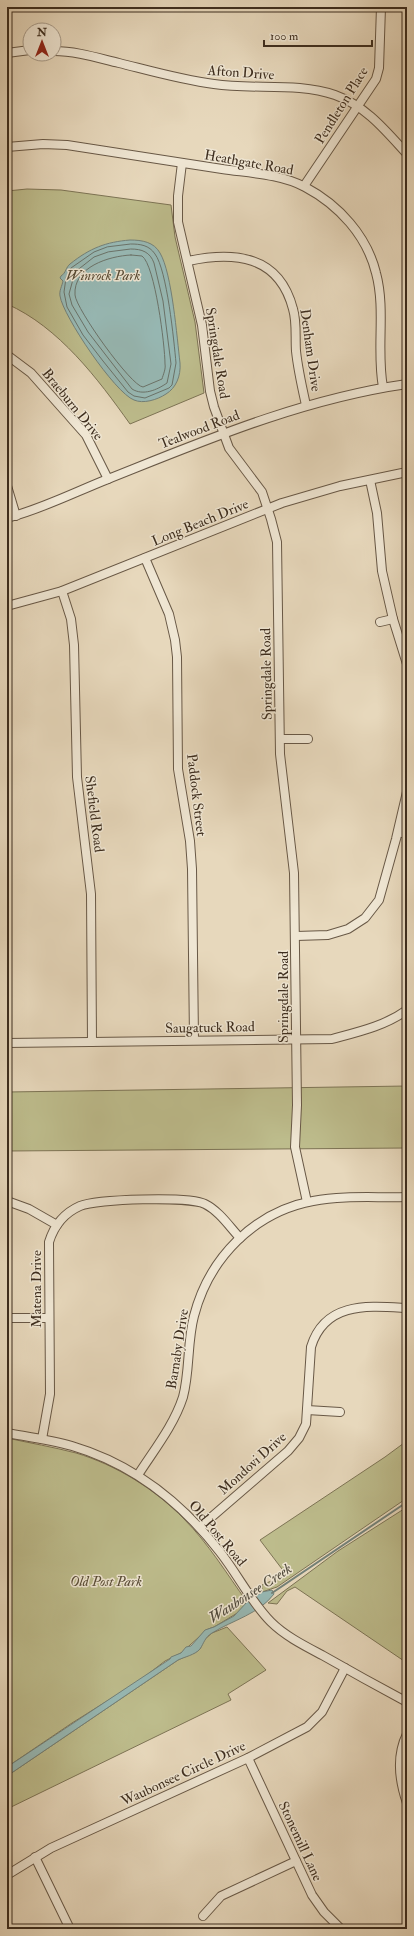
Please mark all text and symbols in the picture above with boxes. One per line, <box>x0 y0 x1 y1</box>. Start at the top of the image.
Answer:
north arrow <box>22 22 62 62</box>
scale bar <box>264 22 372 48</box>
text: N <box>36 26 48 39</box>
text: 100 m <box>270 29 299 44</box>
street label: Afton Drive <box>206 62 275 83</box>
street label: Pendleton Place <box>311 64 372 147</box>
street label: Heathgate Road <box>203 146 295 179</box>
park label: Winrock Park <box>66 267 140 284</box>
street label: Springdale Road <box>201 306 233 400</box>
street label: Denham Drive <box>296 308 325 393</box>
street label: Braeburn Drive <box>38 365 107 444</box>
street label: Tealwood Road <box>157 406 242 453</box>
street label: Long Beach Drive <box>149 495 251 550</box>
street label: Springdale Road <box>257 628 277 720</box>
street label: Paddock Street <box>183 753 210 838</box>
street label: Shefield Road <box>81 775 108 853</box>
street label: Springdale Road <box>275 951 293 1043</box>
street label: Saugatuck Road <box>165 1018 255 1037</box>
street label: Matena Drive <box>28 1250 45 1328</box>
street label: Barnaby Drive <box>163 1308 193 1391</box>
street label: Mondovi Drive <box>215 1428 290 1498</box>
street label: Old Post Road <box>185 1497 250 1570</box>
water label: Waubonsee Creek <box>205 1559 296 1627</box>
park label: Old Post Park <box>70 1573 142 1590</box>
street label: Waubonsee Circle Drive <box>117 1737 248 1810</box>
street label: Stonemill Lane <box>275 1799 326 1884</box>

